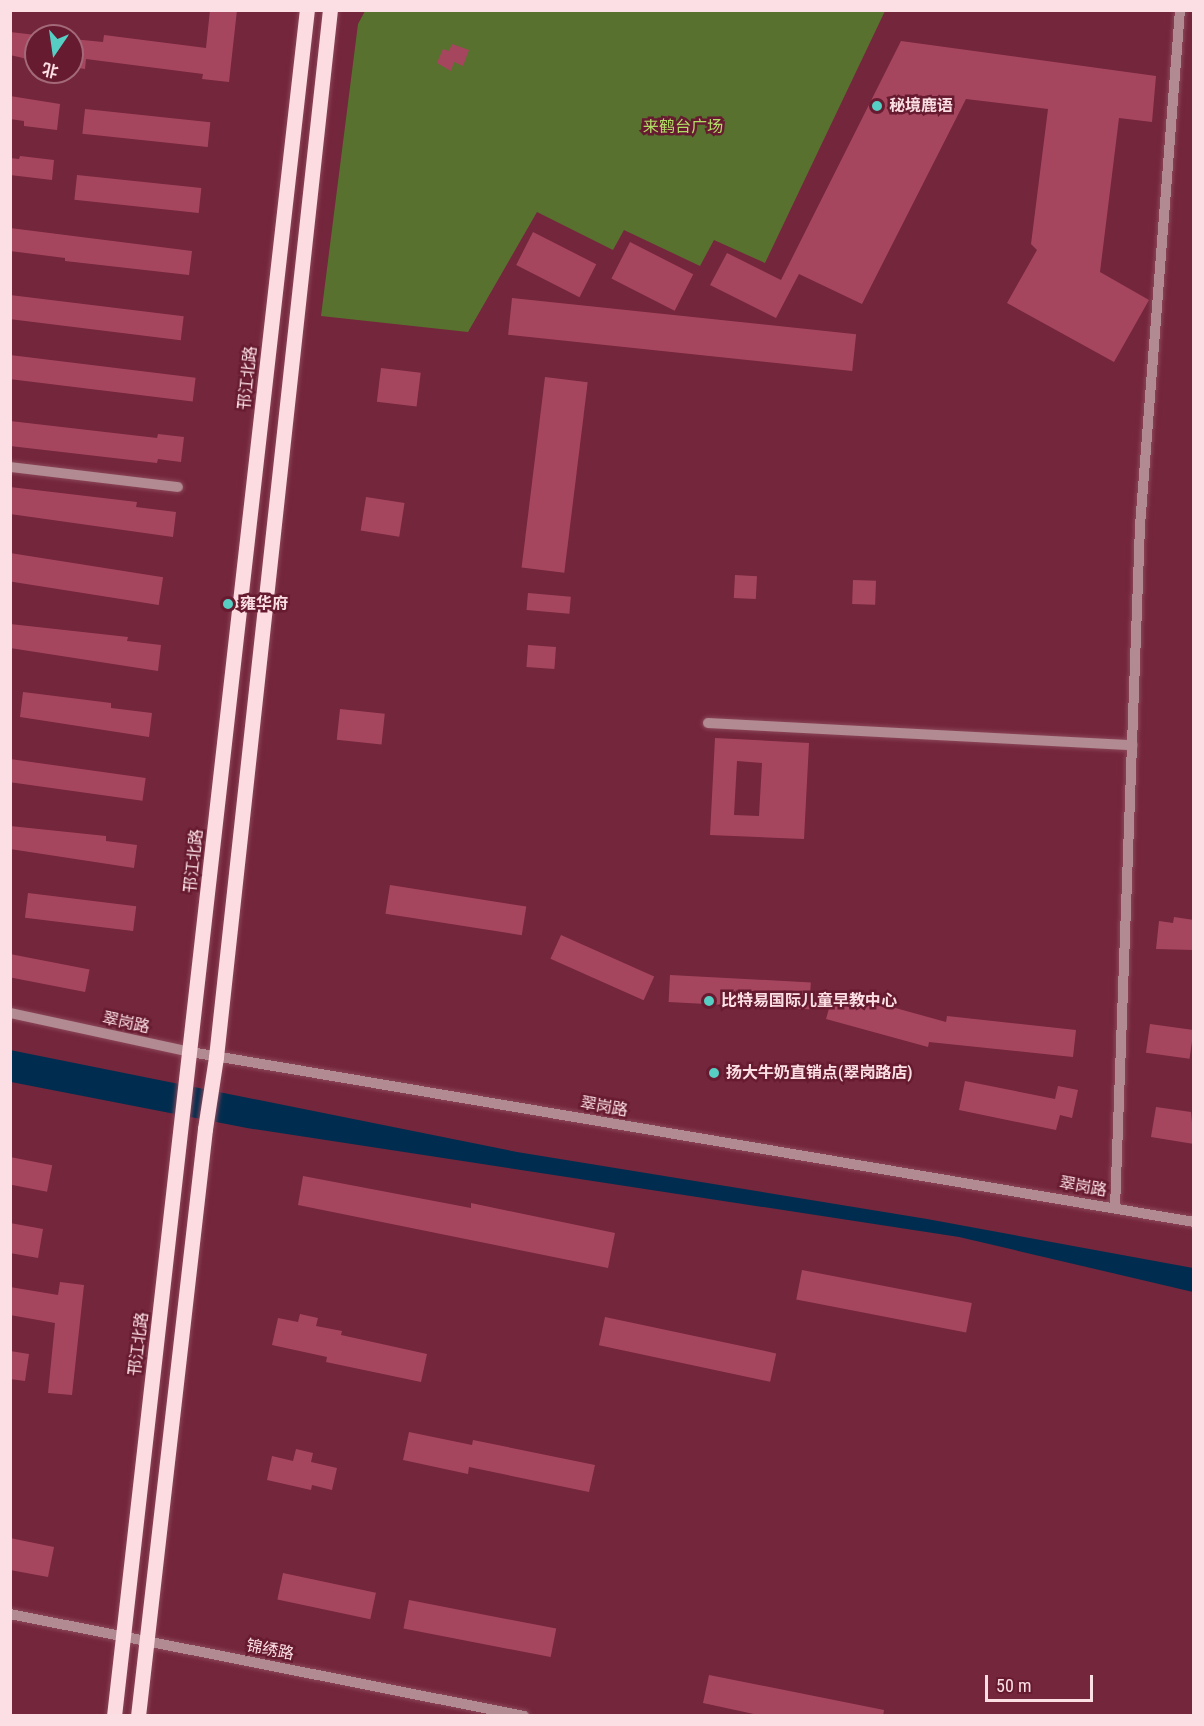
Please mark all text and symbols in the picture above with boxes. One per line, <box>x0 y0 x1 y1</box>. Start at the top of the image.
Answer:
north arrow <box>24 24 84 84</box>
text: 北 <box>40 59 60 81</box>
place label: 秘境鹿语 <box>889 96 953 116</box>
marker: 秘境鹿语 <box>870 99 884 113</box>
park label: 来鹤台广场 <box>643 117 723 137</box>
street label: 邗江北路 <box>235 345 261 411</box>
place label: 雍华府 <box>240 594 288 614</box>
marker: 雍华府 <box>221 597 235 611</box>
street label: 邗江北路 <box>181 828 207 894</box>
place label: 比特易国际儿童早教中心 <box>721 991 897 1011</box>
marker: 比特易国际儿童早教中心 <box>702 994 716 1008</box>
street label: 翠岗路 <box>101 1009 151 1037</box>
place label: 扬大牛奶直销点(翠岗路店) <box>726 1063 912 1083</box>
marker: 扬大牛奶直销点(翠岗路店) <box>707 1066 721 1080</box>
street label: 翠岗路 <box>579 1093 629 1121</box>
street label: 翠岗路 <box>1058 1173 1108 1201</box>
street label: 邗江北路 <box>126 1311 152 1377</box>
street label: 锦绣路 <box>245 1636 295 1664</box>
scale bar <box>988 1663 1096 1701</box>
text: 50 m <box>996 1675 1031 1696</box>

